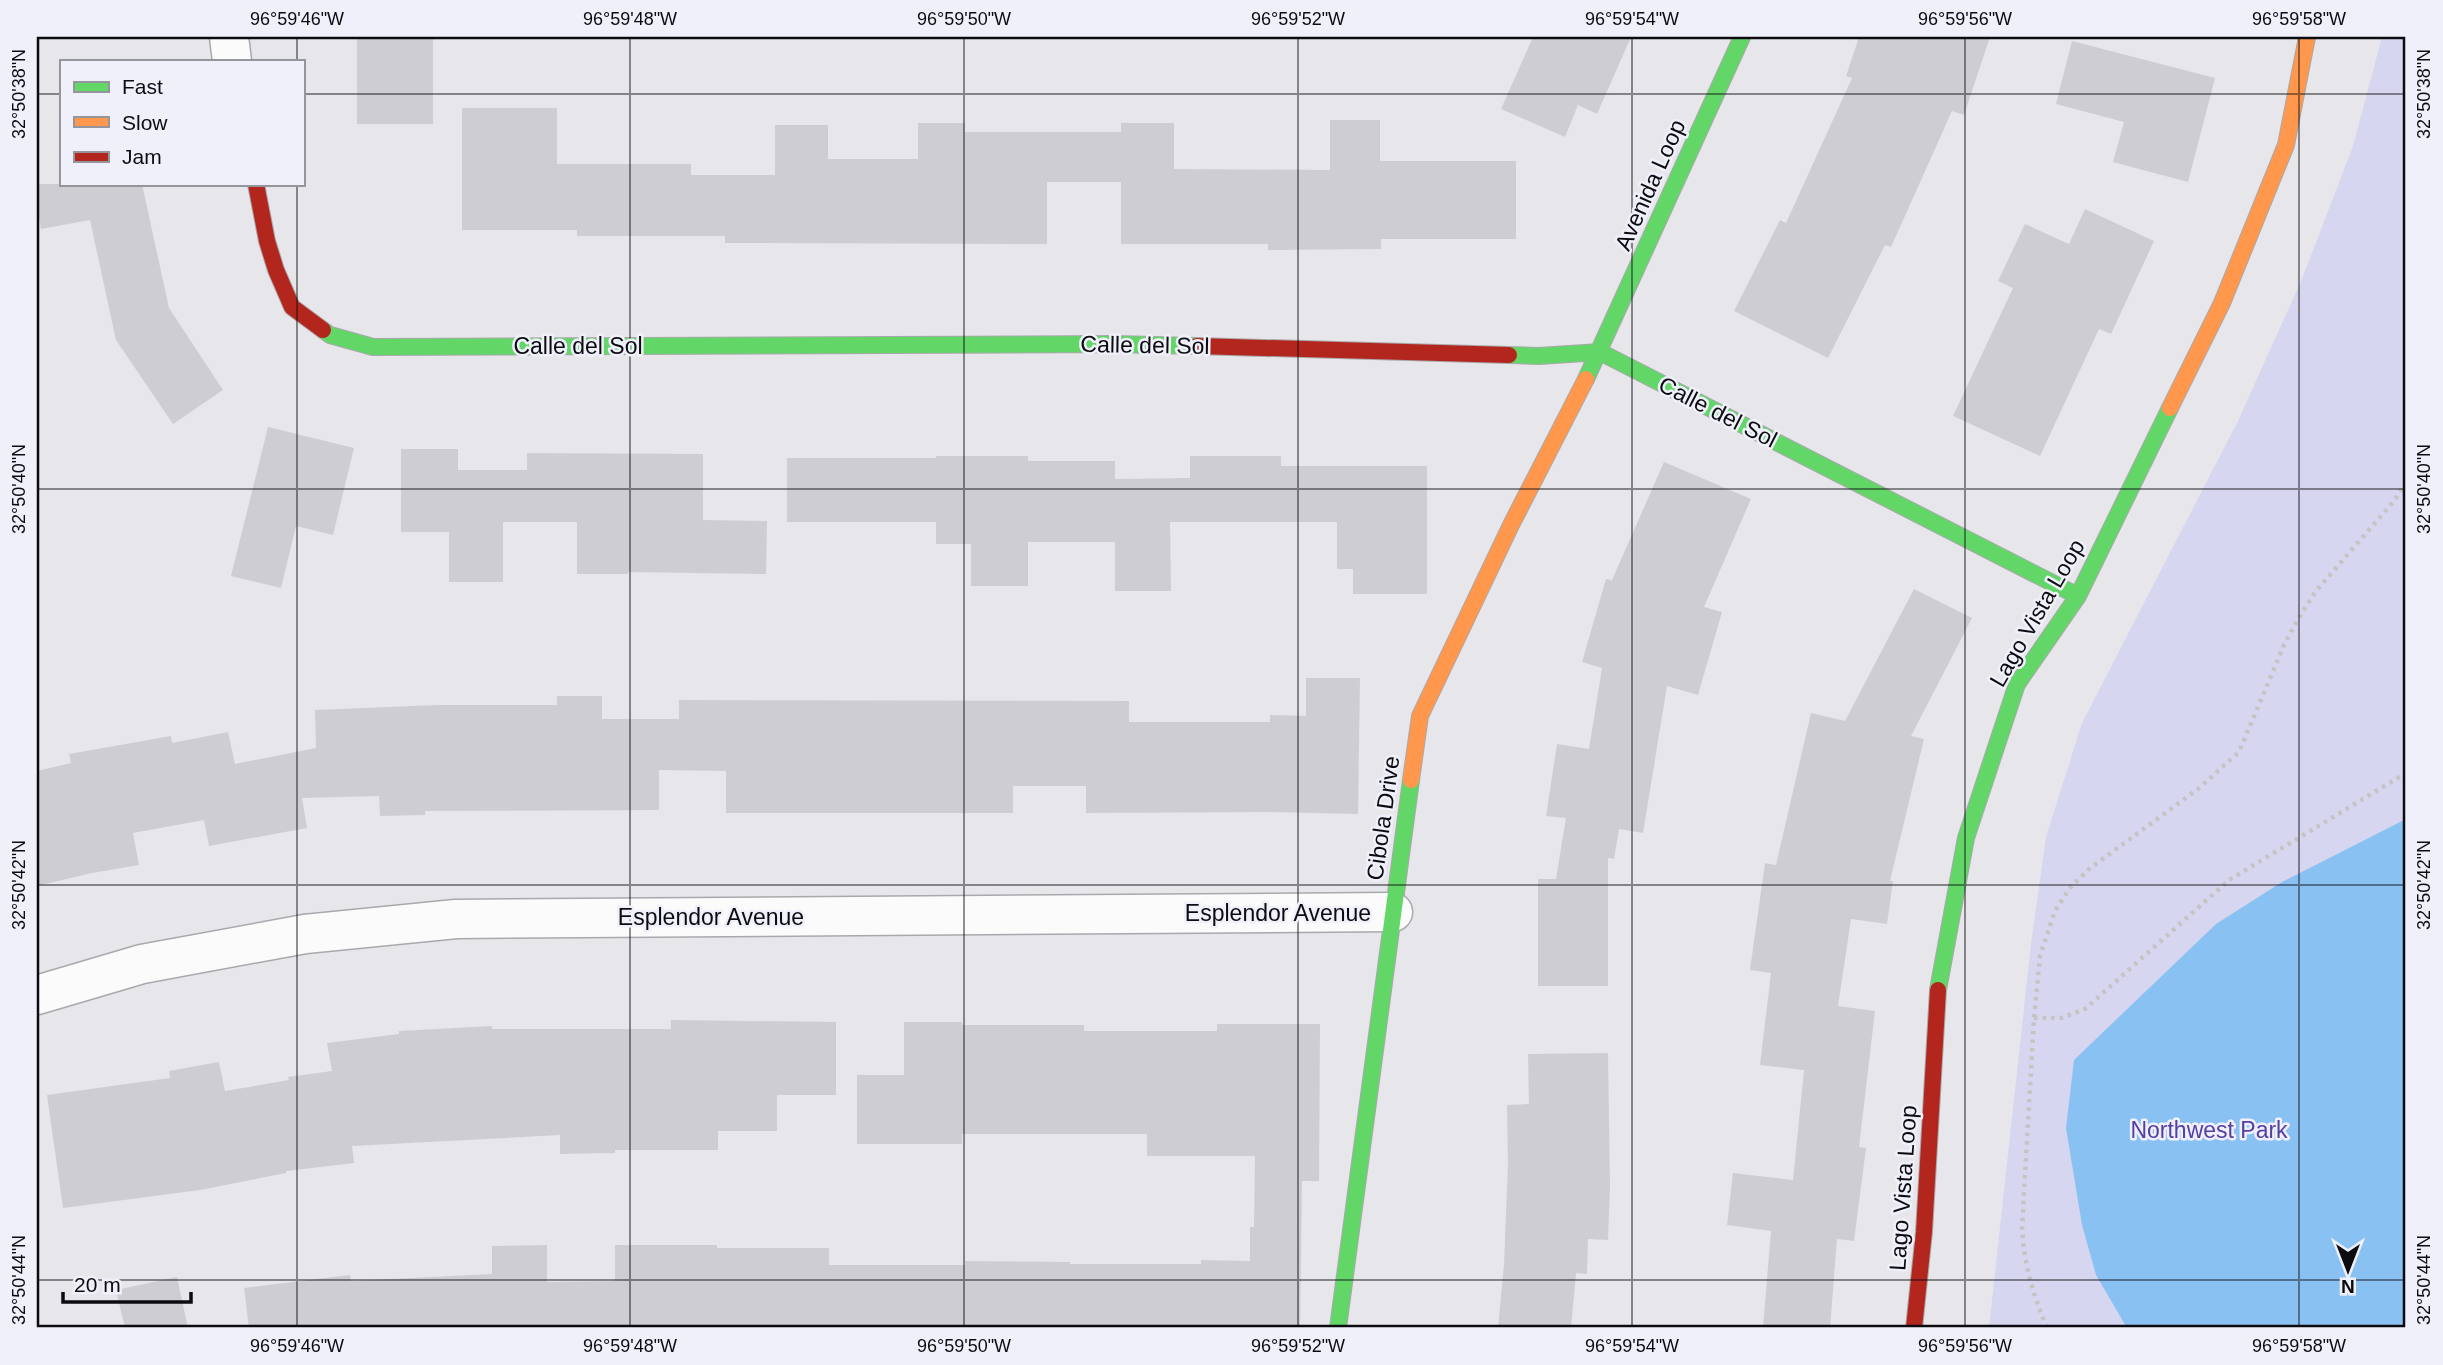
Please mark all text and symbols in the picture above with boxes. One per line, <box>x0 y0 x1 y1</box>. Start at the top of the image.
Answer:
text: 96°59'46"W <box>250 9 344 29</box>
text: 96°59'48"W <box>583 9 677 29</box>
text: 96°59'50"W <box>917 9 1011 29</box>
text: 96°59'52"W <box>1251 9 1345 29</box>
text: 96°59'54"W <box>1585 9 1679 29</box>
text: 96°59'56"W <box>1918 9 2012 29</box>
text: 96°59'58"W <box>2252 9 2346 29</box>
text: 32°50'38"N <box>9 49 29 139</box>
text: 32°50'38"N <box>2414 49 2434 139</box>
legend <box>60 60 304 186</box>
text: Fast <box>122 75 163 98</box>
text: Slow <box>122 111 168 134</box>
street label: Avenida Loop <box>1610 116 1690 254</box>
text: Jam <box>122 145 162 168</box>
street label: Calle del Sol <box>1080 331 1210 359</box>
street label: Calle del Sol <box>513 333 643 359</box>
street label: Calle del Sol <box>1655 371 1781 453</box>
text: 32°50'40"N <box>9 444 29 534</box>
text: 32°50'40"N <box>2414 444 2434 534</box>
street label: Lago Vista Loop <box>1984 535 2090 691</box>
street label: Cibola Drive <box>1361 754 1405 882</box>
text: 32°50'42"N <box>9 840 29 930</box>
text: 32°50'42"N <box>2414 840 2434 930</box>
street label: Esplendor Avenue <box>1185 900 1371 926</box>
street label: Esplendor Avenue <box>618 904 804 930</box>
street label: Lago Vista Loop <box>1884 1104 1922 1272</box>
park label: Northwest Park <box>2130 1117 2288 1143</box>
text: 32°50'44"N <box>9 1235 29 1325</box>
text: 32°50'44"N <box>2414 1235 2434 1325</box>
north arrow <box>2314 1236 2384 1306</box>
scale bar <box>63 1260 191 1304</box>
text: 20 m <box>74 1273 121 1296</box>
text: N <box>2341 1276 2355 1297</box>
text: 96°59'46"W <box>250 1336 344 1356</box>
text: 96°59'48"W <box>583 1336 677 1356</box>
text: 96°59'50"W <box>917 1336 1011 1356</box>
text: 96°59'52"W <box>1251 1336 1345 1356</box>
text: 96°59'54"W <box>1585 1336 1679 1356</box>
text: 96°59'56"W <box>1918 1336 2012 1356</box>
text: 96°59'58"W <box>2252 1336 2346 1356</box>

